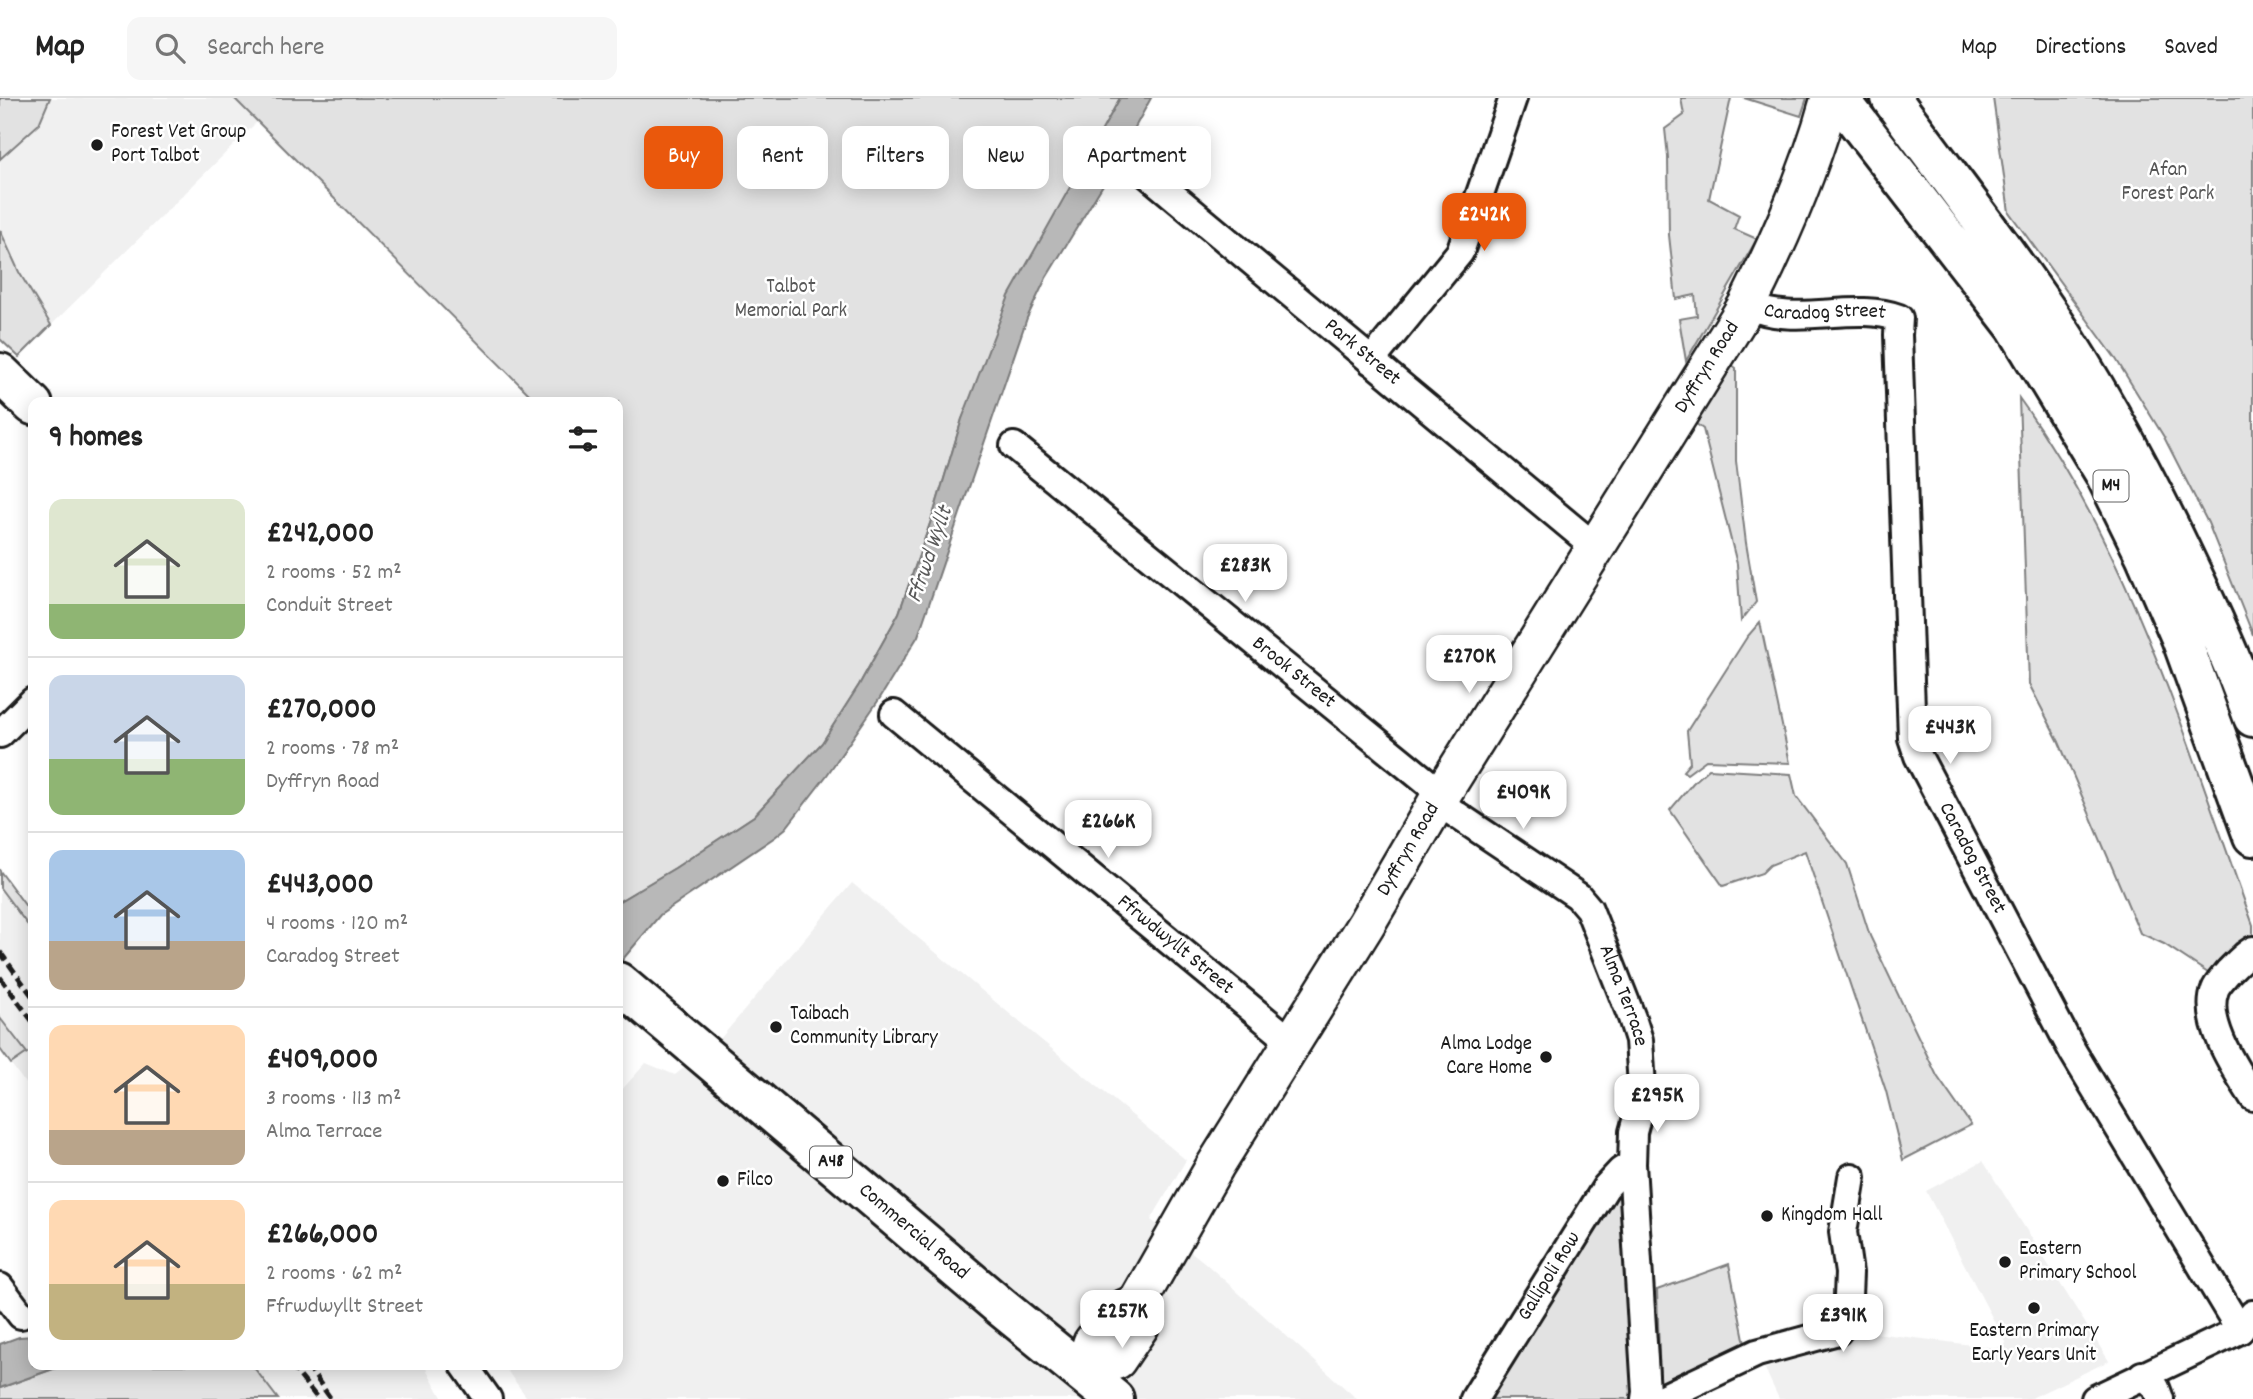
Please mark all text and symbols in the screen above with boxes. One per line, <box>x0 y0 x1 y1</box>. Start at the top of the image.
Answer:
search box <box>127 17 617 80</box>
text: Map <box>35 25 85 72</box>
icon: search <box>151 29 189 67</box>
text: Search here <box>207 30 325 67</box>
text: Map <box>1961 31 1997 65</box>
text: Directions <box>2035 31 2126 65</box>
text: Saved <box>2164 31 2218 65</box>
place label: Forest Vet Group Port Talbot <box>111 118 247 172</box>
chip: Buy <box>644 126 723 189</box>
chip: Rent <box>737 126 828 189</box>
chip: Filters <box>842 126 949 189</box>
chip: New <box>963 126 1049 189</box>
chip: Apartment <box>1063 126 1211 189</box>
marker: Forest Vet Group Port Talbot <box>89 137 105 153</box>
park label: Afan Forest Park <box>2122 156 2214 210</box>
pin: £242K <box>1435 194 1533 253</box>
text: £242K <box>1458 199 1510 232</box>
park label: Talbot Memorial Park <box>735 273 847 327</box>
street label: Caradog Street <box>1761 296 1888 330</box>
street label: Park Street <box>1317 312 1407 394</box>
street label: Dyffryn Road <box>1668 316 1748 420</box>
text: 9 homes <box>49 418 143 461</box>
icon: filters <box>564 420 602 458</box>
road number: M4 <box>2094 470 2128 502</box>
water label: Ffrwd Wyllt <box>899 500 964 608</box>
text: £242,000 <box>266 514 374 557</box>
icon: home <box>105 527 189 611</box>
pin: £283K <box>1196 545 1294 604</box>
text: £283K <box>1219 550 1271 583</box>
text: 2 rooms · 52 m² <box>266 557 402 590</box>
text: Conduit Street <box>266 590 393 623</box>
street label: Brook Street <box>1245 630 1342 717</box>
pin: £270K <box>1420 636 1518 695</box>
text: £270K <box>1442 641 1496 674</box>
text: £270,000 <box>266 690 377 733</box>
icon: home <box>105 703 189 787</box>
pin: £443K <box>1901 706 1999 766</box>
text: £443K <box>1924 712 1976 745</box>
text: 2 rooms · 78 m² <box>266 733 399 766</box>
text: Dyffryn Road <box>266 766 380 799</box>
pin: £409K <box>1474 772 1572 831</box>
text: £409K <box>1496 777 1550 810</box>
street label: Dyffryn Road <box>1370 797 1448 902</box>
street label: Caradog Street <box>1930 797 2013 920</box>
pin: £266K <box>1059 800 1157 860</box>
text: £266K <box>1081 806 1135 839</box>
text: £443,000 <box>266 865 374 908</box>
icon: home <box>105 878 189 962</box>
street label: Ffrwdwyllt Street <box>1110 888 1240 1003</box>
text: 4 rooms · 120 m² <box>266 908 408 941</box>
text: Caradog Street <box>266 941 400 974</box>
street label: Alma Terrace <box>1590 941 1654 1047</box>
place label: Taibach Community Library <box>790 1000 938 1054</box>
marker: Taibach Community Library <box>768 1019 784 1035</box>
place label: Alma Lodge Care Home <box>1440 1030 1532 1084</box>
text: £409,000 <box>266 1040 378 1083</box>
marker: Alma Lodge Care Home <box>1538 1049 1554 1065</box>
icon: home <box>105 1053 189 1137</box>
pin: £295K <box>1608 1074 1706 1134</box>
text: £295K <box>1630 1080 1684 1113</box>
text: 3 rooms · 113 m² <box>266 1083 402 1116</box>
text: Alma Terrace <box>266 1116 382 1149</box>
road number: A48 <box>810 1146 852 1178</box>
place label: Filco <box>737 1166 773 1196</box>
marker: Filco <box>715 1173 731 1189</box>
street label: Commercial Road <box>851 1177 975 1288</box>
place label: Kingdom Hall <box>1781 1201 1882 1231</box>
marker: Kingdom Hall <box>1759 1208 1775 1224</box>
text: £266,000 <box>266 1215 378 1258</box>
street label: Gallipoli Row <box>1511 1226 1589 1327</box>
icon: home <box>105 1228 189 1312</box>
place label: Eastern Primary School <box>2019 1235 2137 1289</box>
marker: Eastern Primary School <box>1997 1254 2013 1270</box>
text: 2 rooms · 62 m² <box>266 1258 402 1291</box>
pin: £257K <box>1073 1290 1171 1350</box>
text: Ffrwdwyllt Street <box>266 1291 423 1324</box>
pin: £391K <box>1794 1294 1892 1354</box>
text: £257K <box>1096 1296 1148 1329</box>
text: £391K <box>1819 1300 1867 1333</box>
marker: Eastern Primary Early Years Unit <box>2026 1300 2042 1316</box>
place label: Eastern Primary Early Years Unit <box>1969 1317 2099 1371</box>

